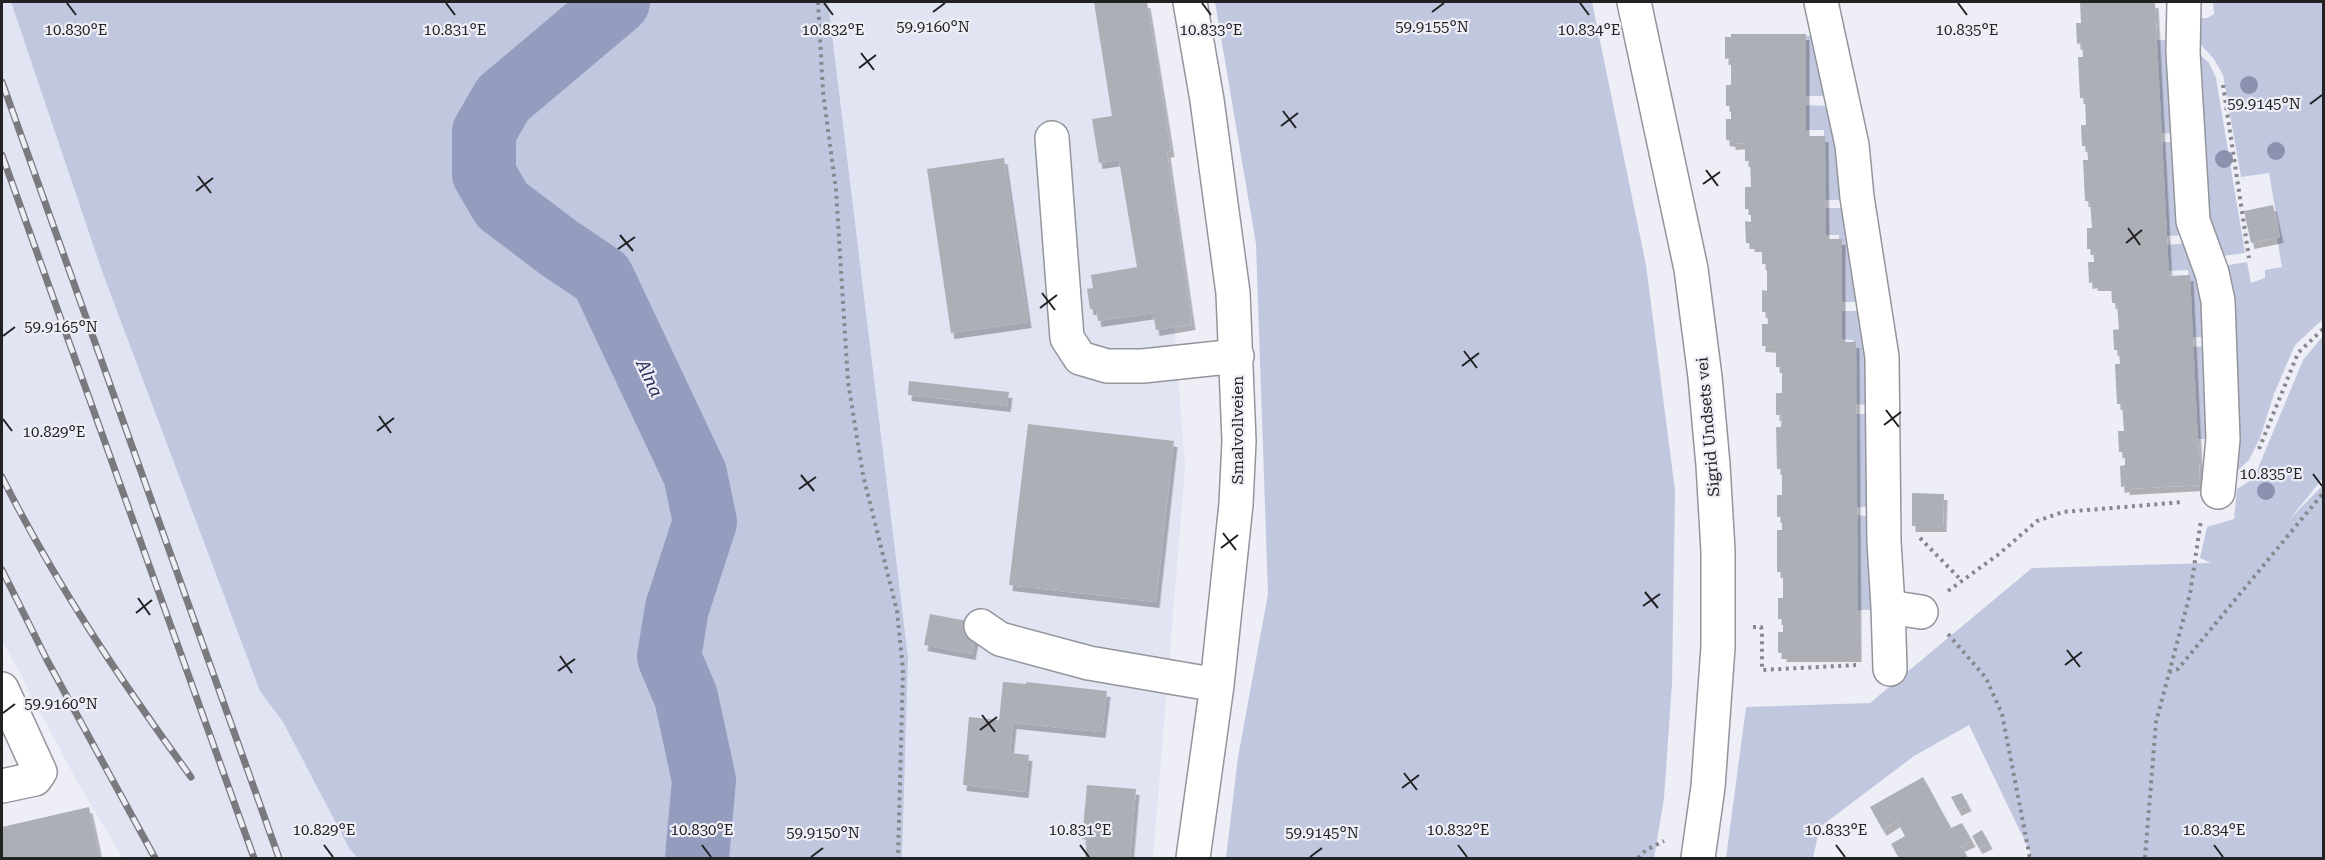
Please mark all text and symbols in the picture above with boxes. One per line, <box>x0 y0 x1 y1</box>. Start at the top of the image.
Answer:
text: 59.9160°N <box>896 18 970 36</box>
text: 59.9155°N <box>1395 18 1469 36</box>
text: 10.830°E <box>45 21 107 39</box>
text: 10.831°E <box>424 21 486 39</box>
text: 10.832°E <box>802 21 864 39</box>
text: 10.833°E <box>1180 21 1242 39</box>
text: 10.834°E <box>1558 21 1620 39</box>
text: 10.835°E <box>1936 21 1998 39</box>
text: 59.9145°N <box>2227 95 2301 113</box>
text: 59.9165°N <box>24 318 98 336</box>
water label: Alna <box>632 355 668 400</box>
street label: Sigrid Undsets vei <box>1692 356 1724 498</box>
street label: Smalvollveien <box>1228 376 1247 484</box>
text: 10.829°E <box>23 423 85 441</box>
text: 10.835°E <box>2240 465 2302 483</box>
text: 59.9160°N <box>24 695 98 713</box>
text: 10.829°E <box>293 821 355 839</box>
text: 10.830°E <box>671 821 733 839</box>
text: 10.831°E <box>1049 821 1111 839</box>
text: 10.832°E <box>1427 821 1489 839</box>
text: 10.833°E <box>1805 821 1867 839</box>
text: 10.834°E <box>2183 821 2245 839</box>
text: 59.9150°N <box>786 824 860 842</box>
text: 59.9145°N <box>1285 824 1359 842</box>

